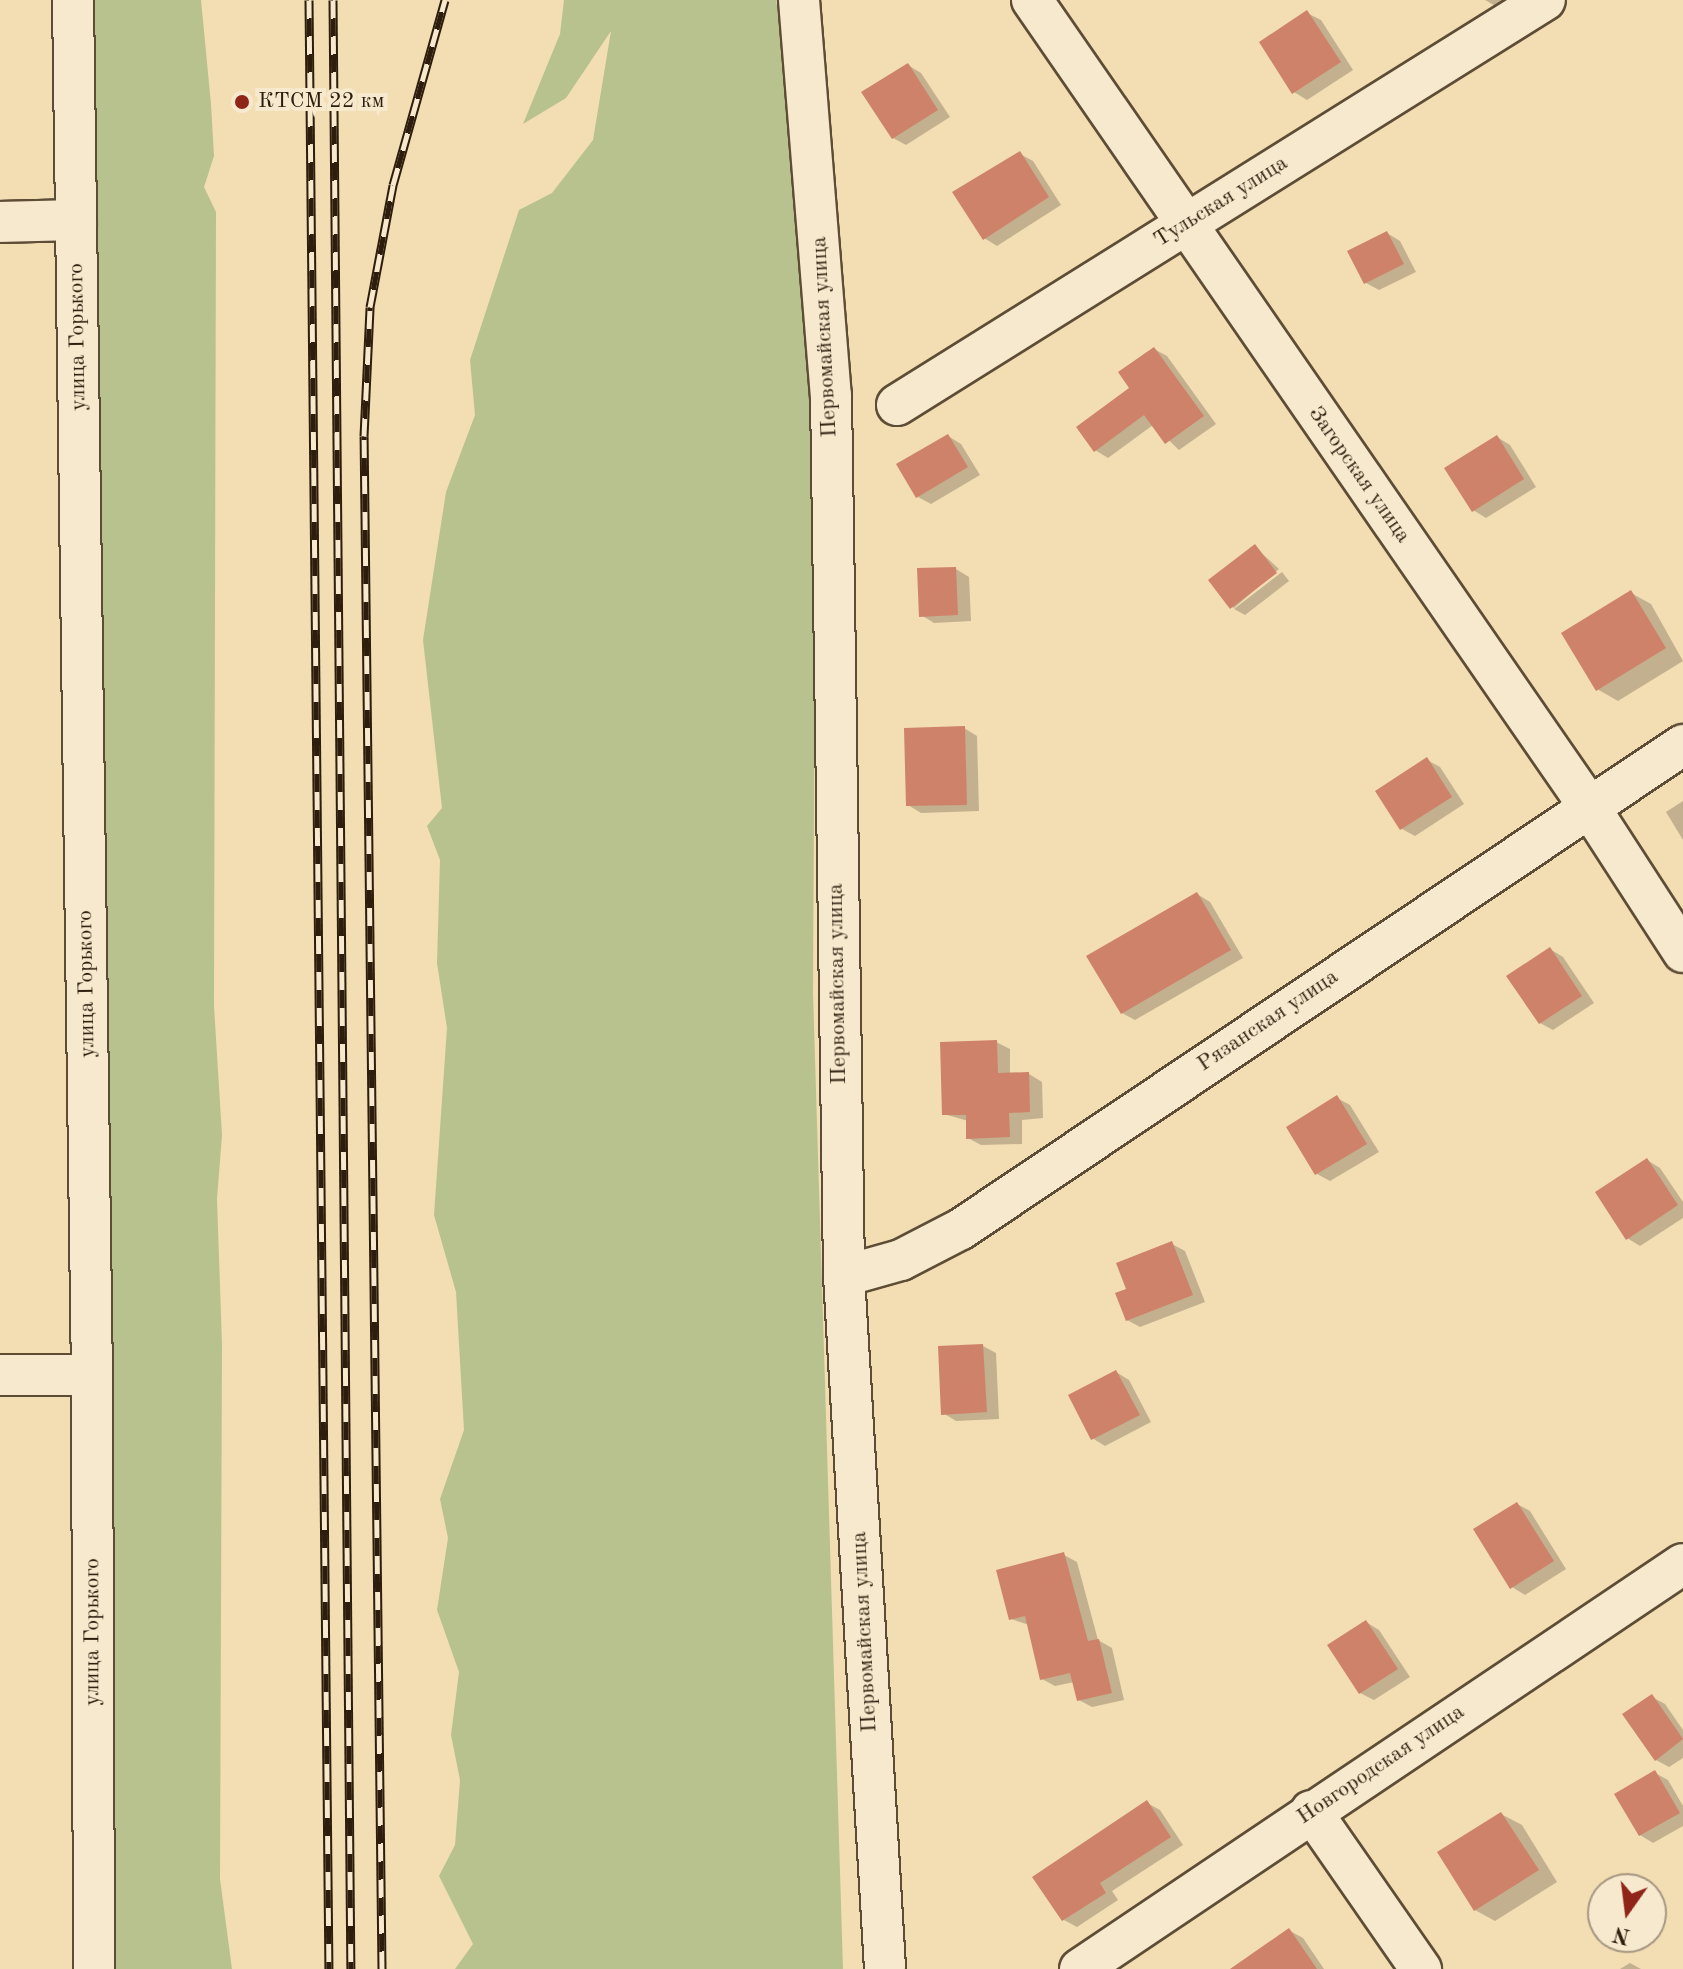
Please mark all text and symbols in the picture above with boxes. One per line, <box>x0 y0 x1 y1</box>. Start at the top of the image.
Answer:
place label: КТСМ 22 км <box>258 89 384 115</box>
marker: КТСМ 22 км <box>233 93 251 111</box>
street label: Тульская улица <box>1149 150 1293 254</box>
street label: Первомайская улица <box>807 236 843 438</box>
street label: улица Горького <box>64 263 92 411</box>
street label: Загорская улица <box>1302 402 1416 548</box>
street label: Первомайская улица <box>823 883 853 1085</box>
street label: улица Горького <box>73 910 101 1058</box>
street label: Рязанская улица <box>1193 964 1343 1078</box>
street label: Первомайская улица <box>847 1531 883 1733</box>
street label: улица Горького <box>80 1558 106 1706</box>
street label: Новгородская улица <box>1292 1699 1470 1831</box>
north arrow <box>1587 1873 1667 1953</box>
text: N <box>1611 1922 1632 1947</box>

